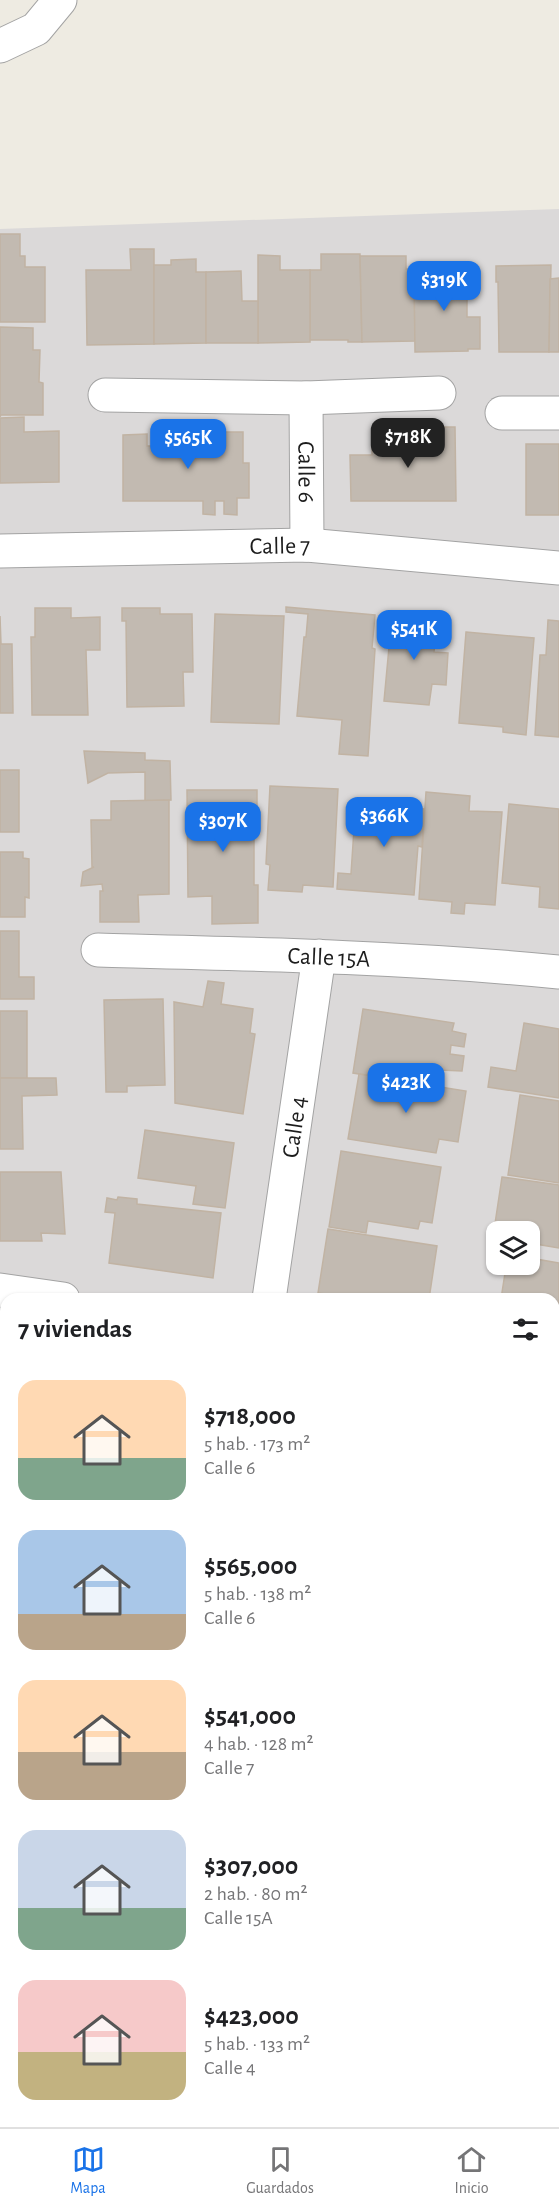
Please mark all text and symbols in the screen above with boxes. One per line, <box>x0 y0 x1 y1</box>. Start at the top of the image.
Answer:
pin: $319K <box>402 261 486 312</box>
text: $319K <box>421 270 467 290</box>
pin: $718K <box>366 418 450 469</box>
pin: $565K <box>146 419 230 470</box>
text: $718K <box>385 427 431 447</box>
text: $565K <box>164 428 212 448</box>
street label: Calle 6 <box>293 441 318 503</box>
street label: Calle 7 <box>249 534 310 559</box>
pin: $541K <box>372 610 456 661</box>
text: $541K <box>391 619 437 639</box>
pin: $366K <box>342 797 426 848</box>
pin: $307K <box>181 802 265 853</box>
text: $366K <box>360 806 408 826</box>
text: $307K <box>199 811 247 831</box>
street label: Calle 15A <box>287 944 371 972</box>
pin: $423K <box>364 1063 448 1114</box>
text: $423K <box>382 1072 430 1092</box>
street label: Calle 4 <box>279 1095 311 1159</box>
map controls <box>486 1221 540 1275</box>
button: layers <box>486 1221 540 1275</box>
icon: filters <box>509 1313 542 1346</box>
text: 7 viviendas <box>18 1316 132 1342</box>
text: $718,000 <box>204 1403 296 1429</box>
icon: home <box>66 1404 138 1476</box>
text: 5 hab. · 173 m² <box>204 1434 310 1454</box>
text: Calle 6 <box>204 1458 255 1478</box>
text: $565,000 <box>204 1553 297 1579</box>
icon: home <box>66 1554 138 1626</box>
text: 5 hab. · 138 m² <box>204 1584 311 1604</box>
text: Calle 6 <box>204 1608 255 1628</box>
text: $541,000 <box>204 1703 296 1729</box>
icon: home <box>66 1704 138 1776</box>
text: 4 hab. · 128 m² <box>204 1734 313 1754</box>
text: Calle 7 <box>204 1758 254 1778</box>
text: $307,000 <box>204 1853 298 1879</box>
icon: home <box>66 1854 138 1926</box>
text: 2 hab. · 80 m² <box>204 1884 307 1904</box>
text: Calle 15A <box>204 1908 273 1928</box>
text: $423,000 <box>204 2003 299 2029</box>
icon: home <box>66 2004 138 2076</box>
text: 5 hab. · 133 m² <box>204 2034 310 2054</box>
text: Calle 4 <box>204 2058 256 2078</box>
tab: Mapa <box>70 2143 106 2198</box>
tab: Guardados <box>246 2143 314 2198</box>
tab: Inicio <box>455 2143 489 2198</box>

